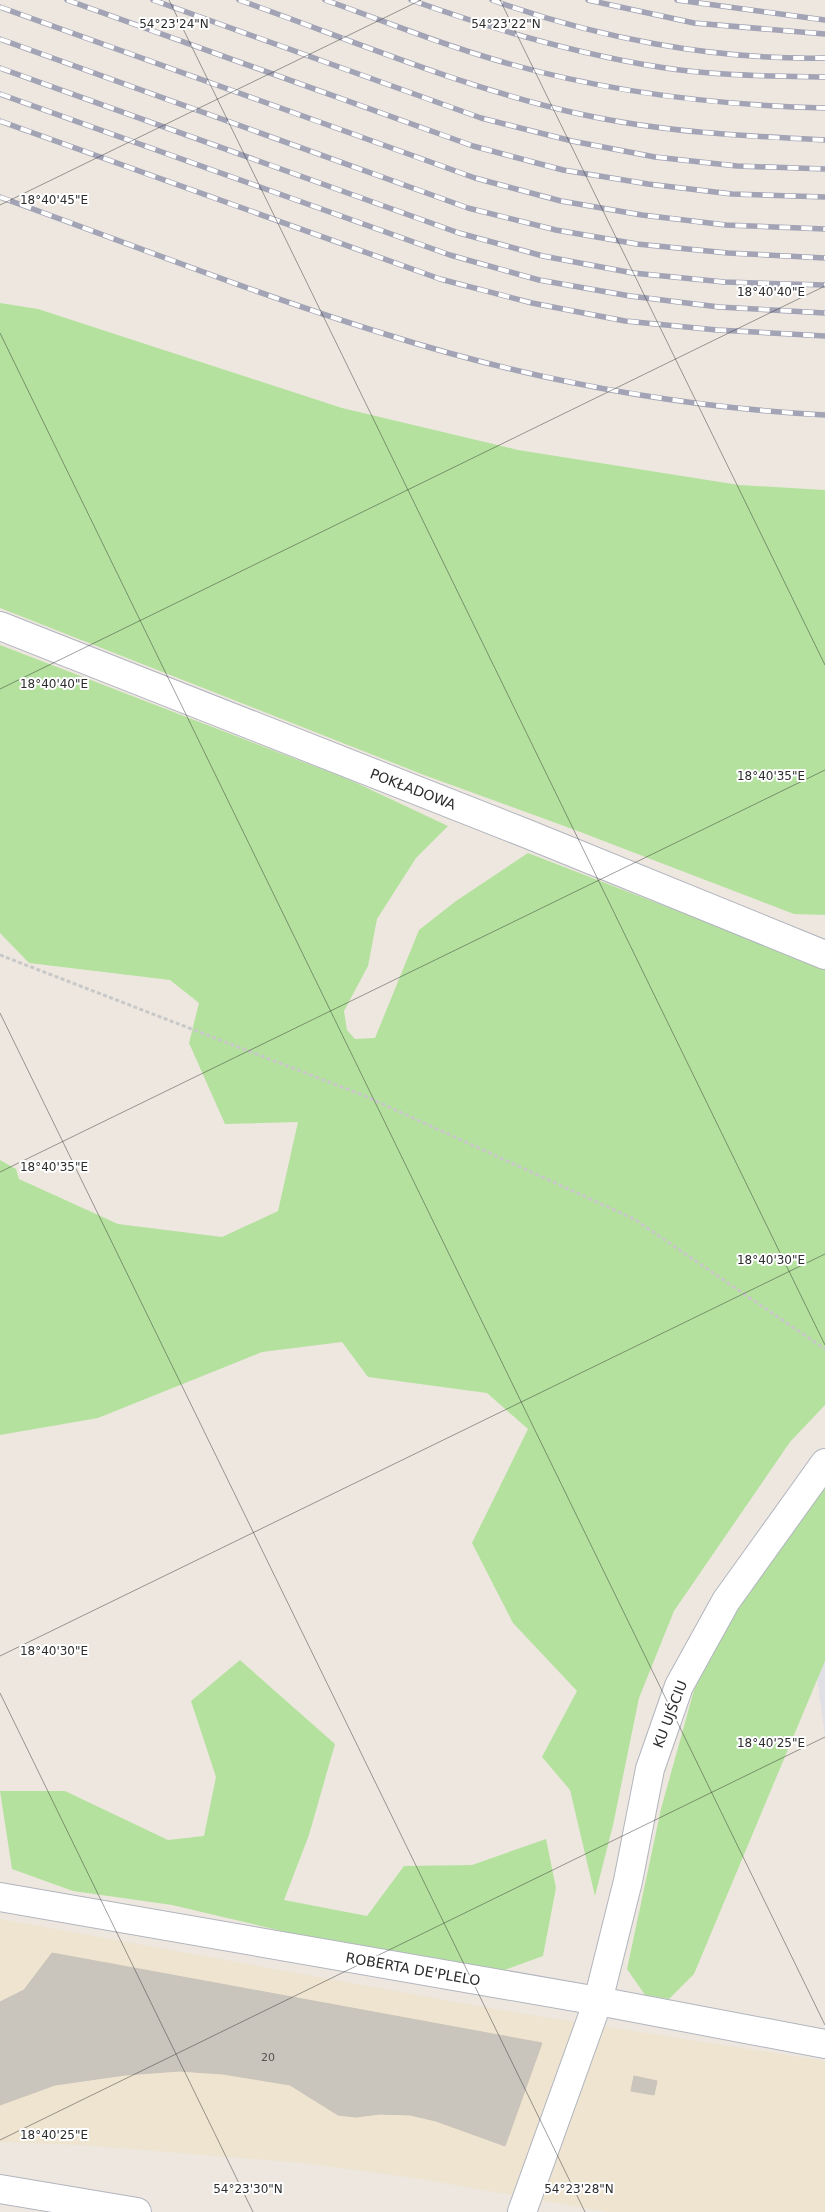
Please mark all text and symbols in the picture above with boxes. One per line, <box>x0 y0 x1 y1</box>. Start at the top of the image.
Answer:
text: 54°23'24"N <box>139 17 209 31</box>
text: 54°23'22"N <box>471 17 541 31</box>
text: 18°40'45"E <box>20 193 88 207</box>
text: 18°40'40"E <box>737 285 805 299</box>
text: 18°40'40"E <box>20 677 88 691</box>
street label: POKŁADOWA <box>368 765 459 813</box>
text: 18°40'35"E <box>737 769 805 783</box>
text: 18°40'35"E <box>20 1160 88 1174</box>
text: 18°40'30"E <box>737 1253 805 1267</box>
text: 18°40'30"E <box>20 1644 88 1658</box>
street label: KU UJŚCIU <box>649 1678 690 1750</box>
text: 18°40'25"E <box>737 1736 805 1750</box>
street label: ROBERTA DE'PLELO <box>345 1949 481 1989</box>
house number: 20 <box>261 2051 275 2064</box>
text: 18°40'25"E <box>20 2128 88 2142</box>
text: 54°23'30"N <box>213 2182 283 2196</box>
text: 54°23'28"N <box>544 2182 614 2196</box>

